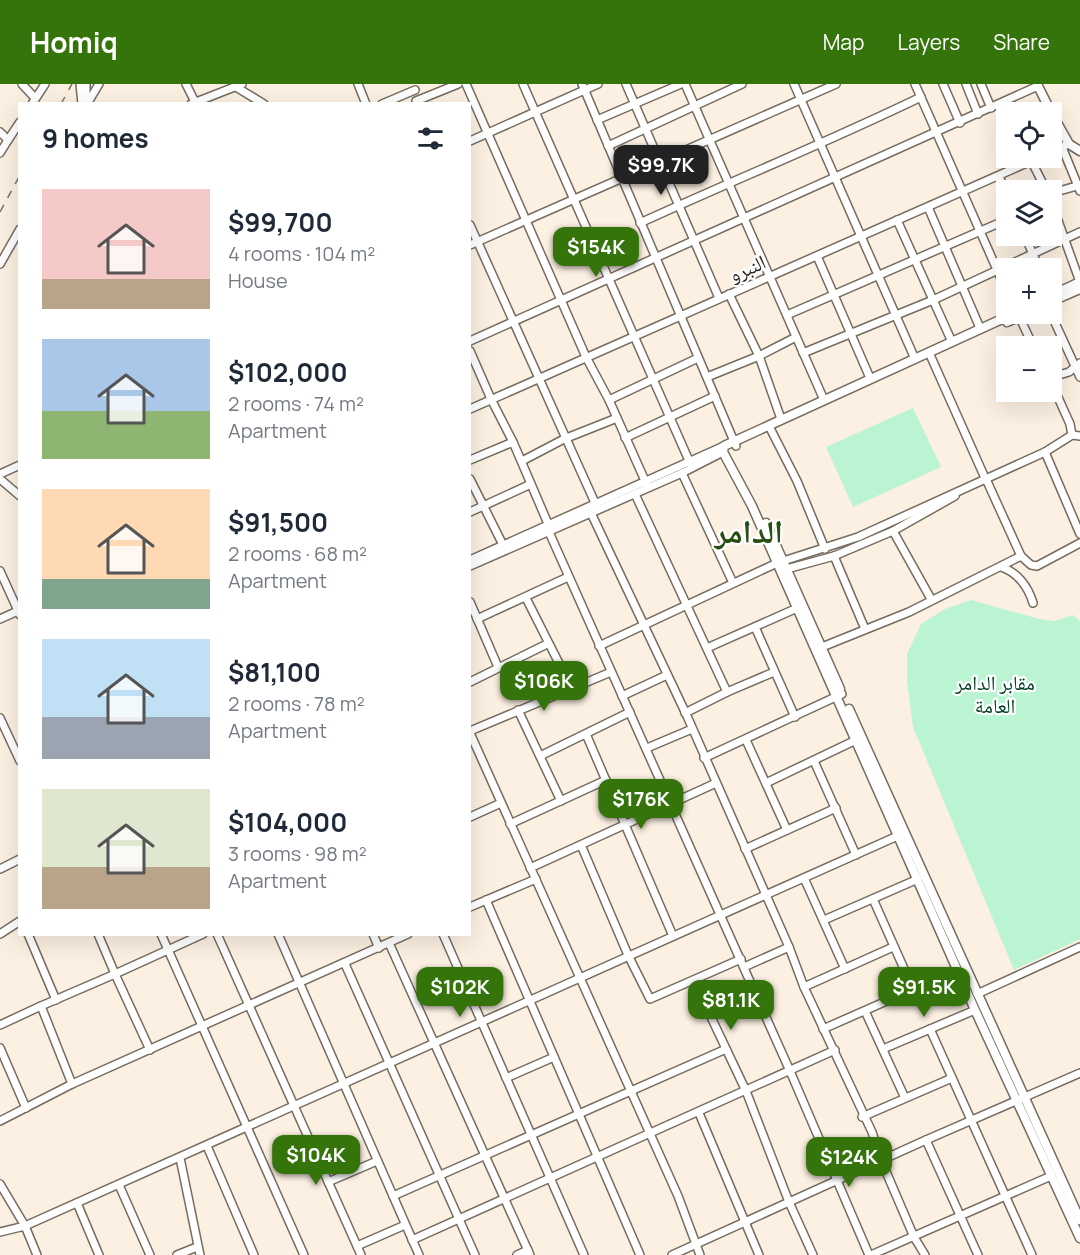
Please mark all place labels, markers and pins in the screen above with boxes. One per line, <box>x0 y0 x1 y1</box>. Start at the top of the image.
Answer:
pin: $99.7K <box>612 145 710 196</box>
pin: $154K <box>554 227 638 278</box>
pin: $106K <box>502 661 586 712</box>
pin: $176K <box>599 779 683 830</box>
pin: $102K <box>418 967 502 1018</box>
pin: $91.5K <box>875 967 973 1018</box>
pin: $81.1K <box>682 980 780 1031</box>
pin: $104K <box>274 1135 358 1186</box>
pin: $124K <box>807 1137 891 1188</box>

